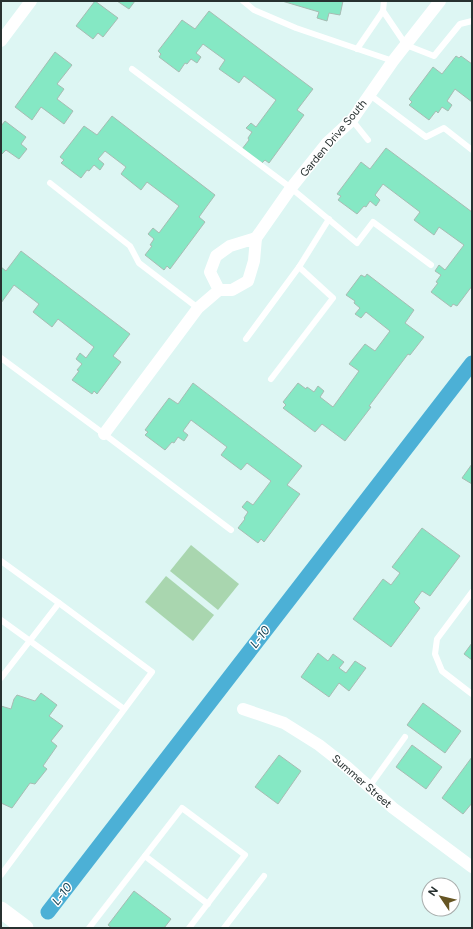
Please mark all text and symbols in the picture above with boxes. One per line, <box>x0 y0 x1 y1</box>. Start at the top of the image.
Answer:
street label: Garden Drive South <box>297 97 369 180</box>
water label: L-10 <box>247 623 273 651</box>
street label: Summer Street <box>329 752 394 811</box>
north arrow <box>421 877 461 917</box>
water label: L-10 <box>49 880 75 908</box>
text: N <box>425 884 441 899</box>

